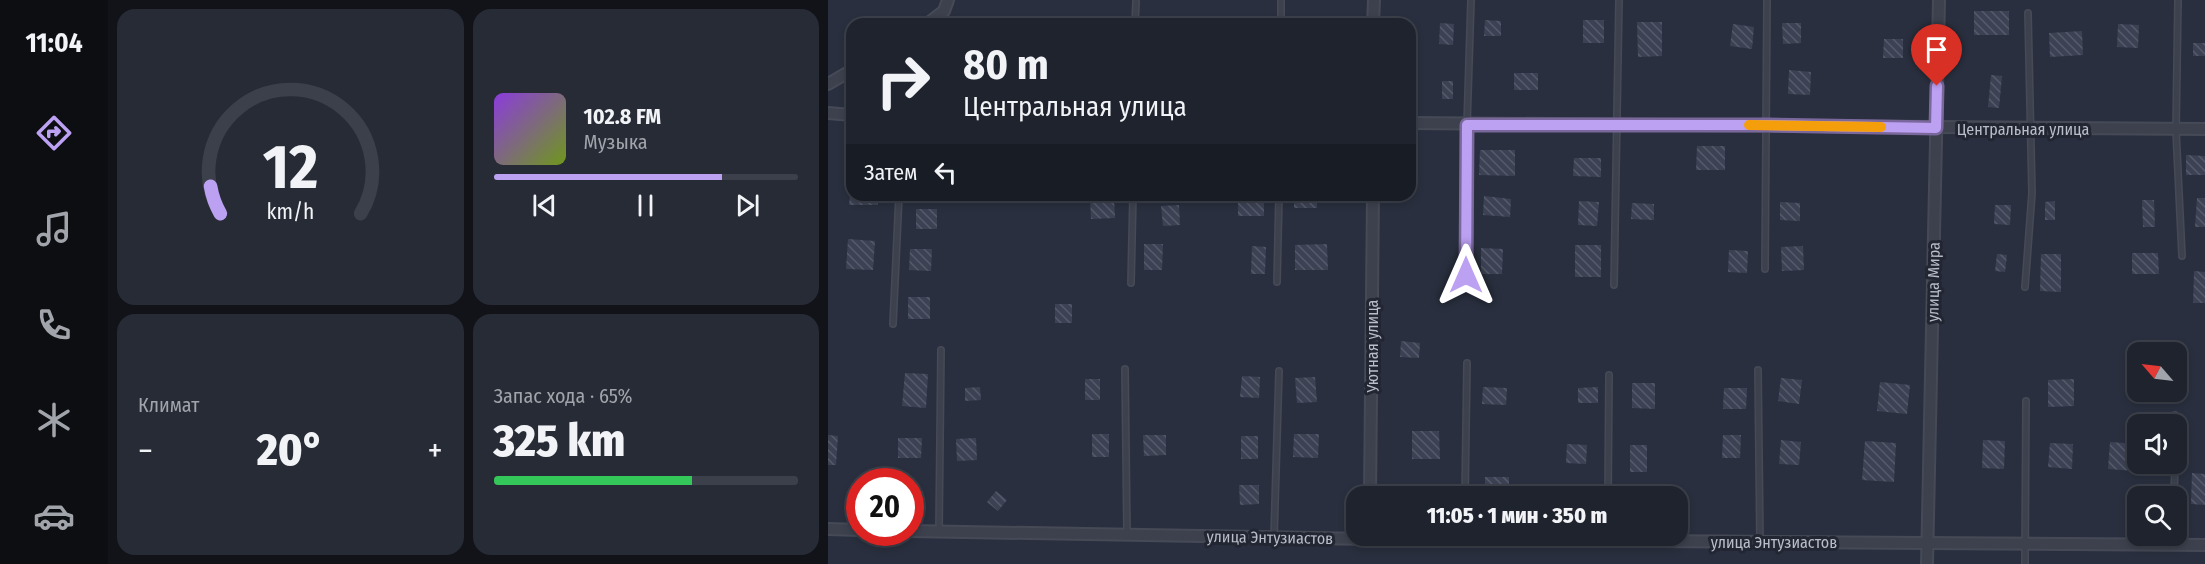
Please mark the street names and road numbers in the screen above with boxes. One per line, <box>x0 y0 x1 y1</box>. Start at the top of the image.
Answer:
street label: Центральная улица <box>1957 120 2089 139</box>
street label: улица Мира <box>1923 242 1944 322</box>
street label: Уютная улица <box>1363 299 1382 393</box>
street label: улица Энтузиастов <box>1207 527 1333 548</box>
street label: улица Энтузиастов <box>1711 533 1837 552</box>

